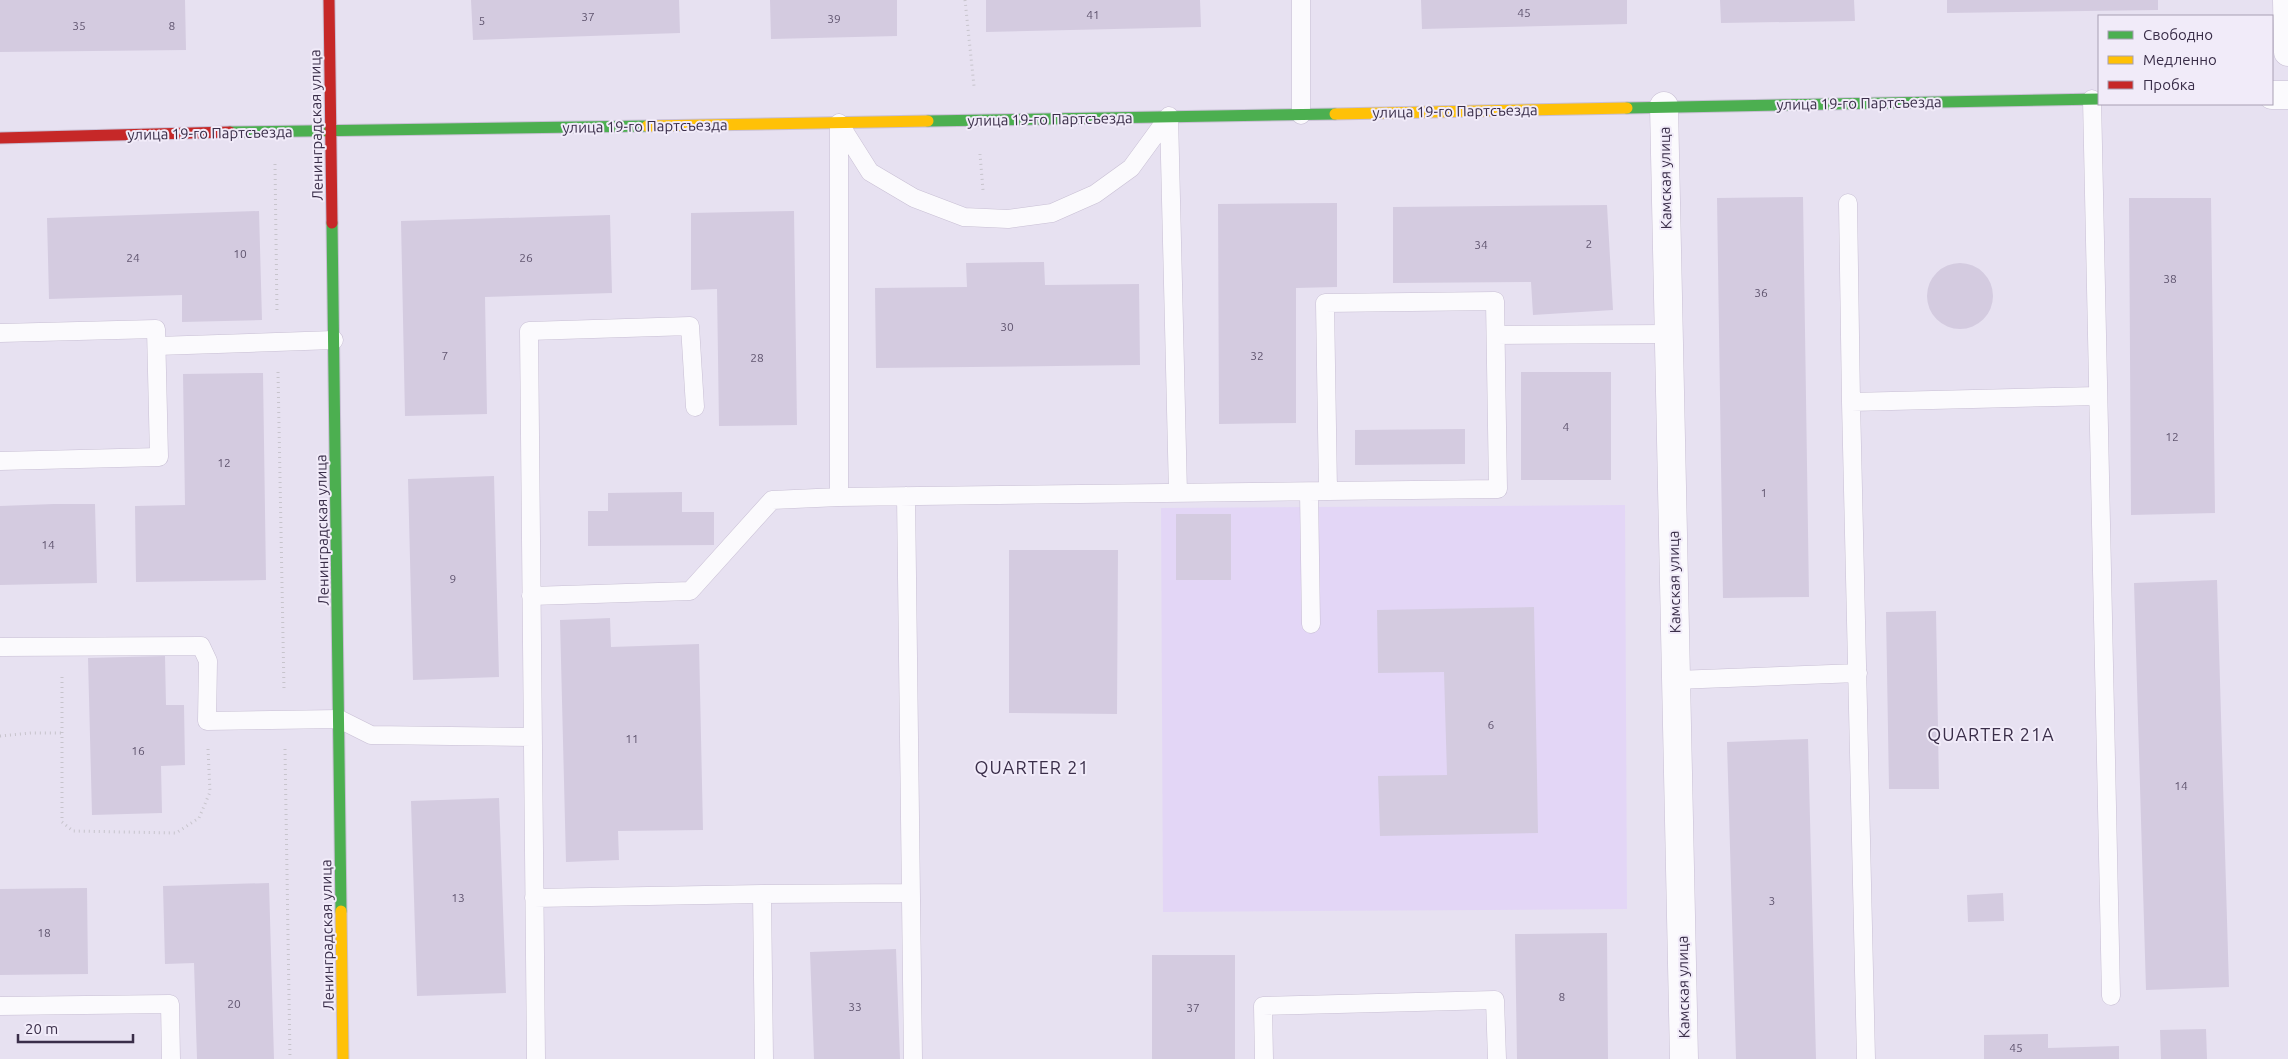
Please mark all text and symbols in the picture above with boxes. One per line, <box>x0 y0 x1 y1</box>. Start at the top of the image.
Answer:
house number: 45 <box>1517 6 1531 19</box>
house number: 41 <box>1086 8 1100 21</box>
house number: 37 <box>581 10 595 23</box>
house number: 39 <box>827 12 841 25</box>
house number: 5 <box>479 14 485 27</box>
legend <box>2098 15 2273 105</box>
house number: 35 <box>72 19 86 32</box>
house number: 8 <box>169 19 176 32</box>
text: Свободно <box>2143 26 2213 43</box>
street label: Ленинградская улица <box>306 49 326 201</box>
text: Медленно <box>2143 51 2217 68</box>
text: Пробка <box>2143 76 2195 93</box>
street label: улица 19-го Партсъезда <box>1776 93 1942 113</box>
street label: улица 19-го Партсъезда <box>1372 101 1538 121</box>
street label: улица 19-го Партсъезда <box>967 109 1133 129</box>
street label: улица 19-го Партсъезда <box>562 116 728 136</box>
street label: улица 19-го Партсъезда <box>127 123 293 143</box>
street label: Камская улица <box>1656 127 1674 229</box>
house number: 2 <box>1586 237 1592 250</box>
house number: 34 <box>1474 238 1488 251</box>
house number: 10 <box>233 247 247 260</box>
house number: 24 <box>126 251 140 264</box>
house number: 26 <box>519 251 533 264</box>
house number: 38 <box>2163 272 2177 285</box>
house number: 36 <box>1754 286 1768 299</box>
house number: 30 <box>1000 320 1014 333</box>
house number: 7 <box>442 349 448 362</box>
house number: 32 <box>1250 349 1264 362</box>
house number: 28 <box>750 351 764 364</box>
house number: 4 <box>1563 420 1570 433</box>
house number: 12 <box>2165 430 2179 443</box>
street label: Ленинградская улица <box>312 454 332 606</box>
house number: 12 <box>217 456 231 469</box>
house number: 1 <box>1761 486 1767 499</box>
street label: Камская улица <box>1665 531 1683 633</box>
house number: 14 <box>41 538 55 551</box>
house number: 9 <box>450 572 456 585</box>
house number: 6 <box>1488 718 1495 731</box>
district label: QUARTER 21A <box>1927 724 2055 745</box>
house number: 11 <box>625 732 639 745</box>
house number: 16 <box>131 744 145 757</box>
district label: QUARTER 21 <box>975 757 1089 778</box>
house number: 14 <box>2174 779 2188 792</box>
street label: Ленинградская улица <box>317 859 337 1011</box>
house number: 13 <box>451 891 465 904</box>
house number: 3 <box>1769 894 1775 907</box>
house number: 18 <box>37 926 51 939</box>
street label: Камская улица <box>1674 936 1692 1038</box>
house number: 8 <box>1559 990 1566 1003</box>
house number: 20 <box>227 997 241 1010</box>
house number: 33 <box>848 1000 862 1013</box>
house number: 37 <box>1186 1001 1200 1014</box>
scale bar <box>18 1012 132 1044</box>
text: 20 m <box>25 1020 58 1037</box>
house number: 45 <box>2009 1041 2023 1054</box>

